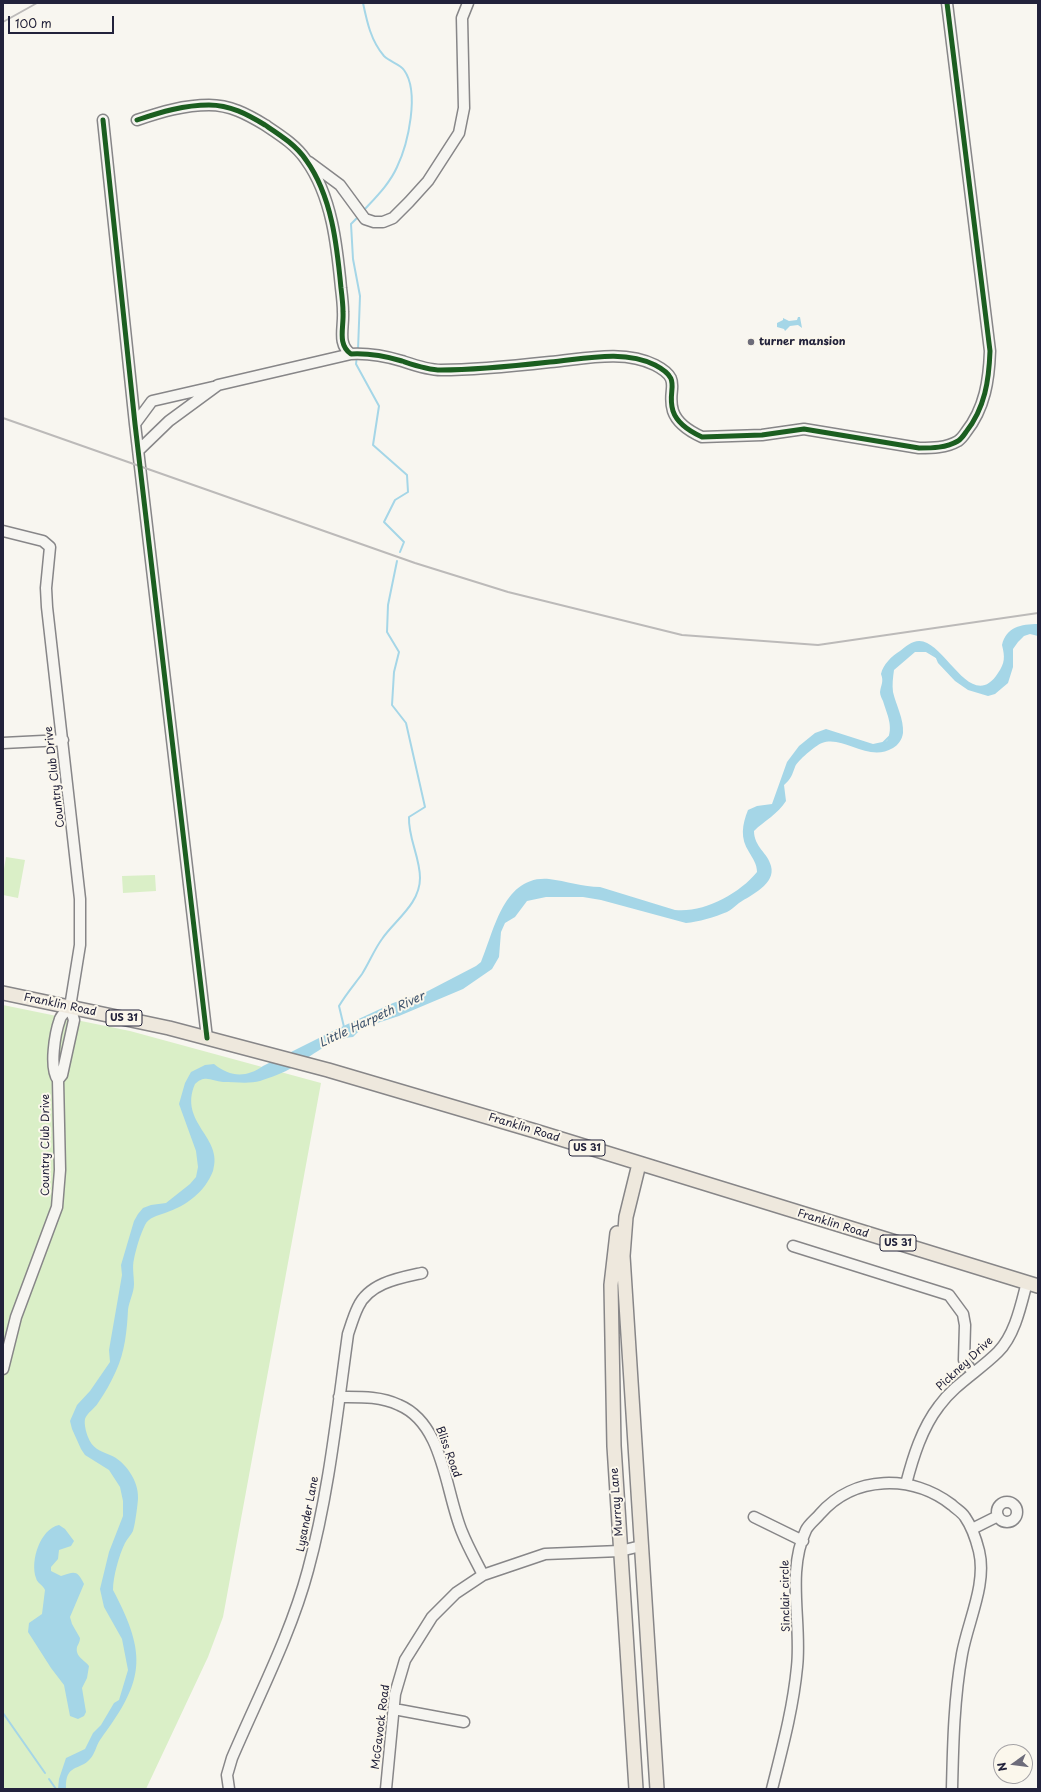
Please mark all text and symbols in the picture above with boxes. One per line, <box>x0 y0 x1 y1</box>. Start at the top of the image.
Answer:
scale bar <box>10 8 116 34</box>
text: 100 m <box>15 14 52 32</box>
place label: turner mansion <box>759 335 845 349</box>
marker: turner mansion <box>746 337 756 347</box>
street label: Country Club Drive <box>42 725 68 829</box>
water label: Little Harpeth River <box>317 989 427 1051</box>
street label: Franklin Road <box>22 991 98 1019</box>
road number: US 31 <box>106 1010 142 1026</box>
street label: Country Club Drive <box>39 1094 53 1196</box>
street label: Franklin Road <box>487 1111 561 1145</box>
road number: US 31 <box>569 1140 605 1156</box>
street label: Franklin Road <box>796 1207 870 1241</box>
road number: US 31 <box>880 1235 916 1251</box>
street label: Pickney Drive <box>934 1334 996 1394</box>
street label: Bliss Road <box>433 1424 463 1480</box>
street label: Murray Lane <box>608 1467 626 1537</box>
street label: Lysander Lane <box>294 1475 322 1553</box>
street label: Sinclair circle <box>779 1560 793 1632</box>
street label: McGavock Road <box>369 1684 393 1770</box>
north arrow <box>993 1744 1033 1784</box>
text: N <box>993 1760 1011 1773</box>

